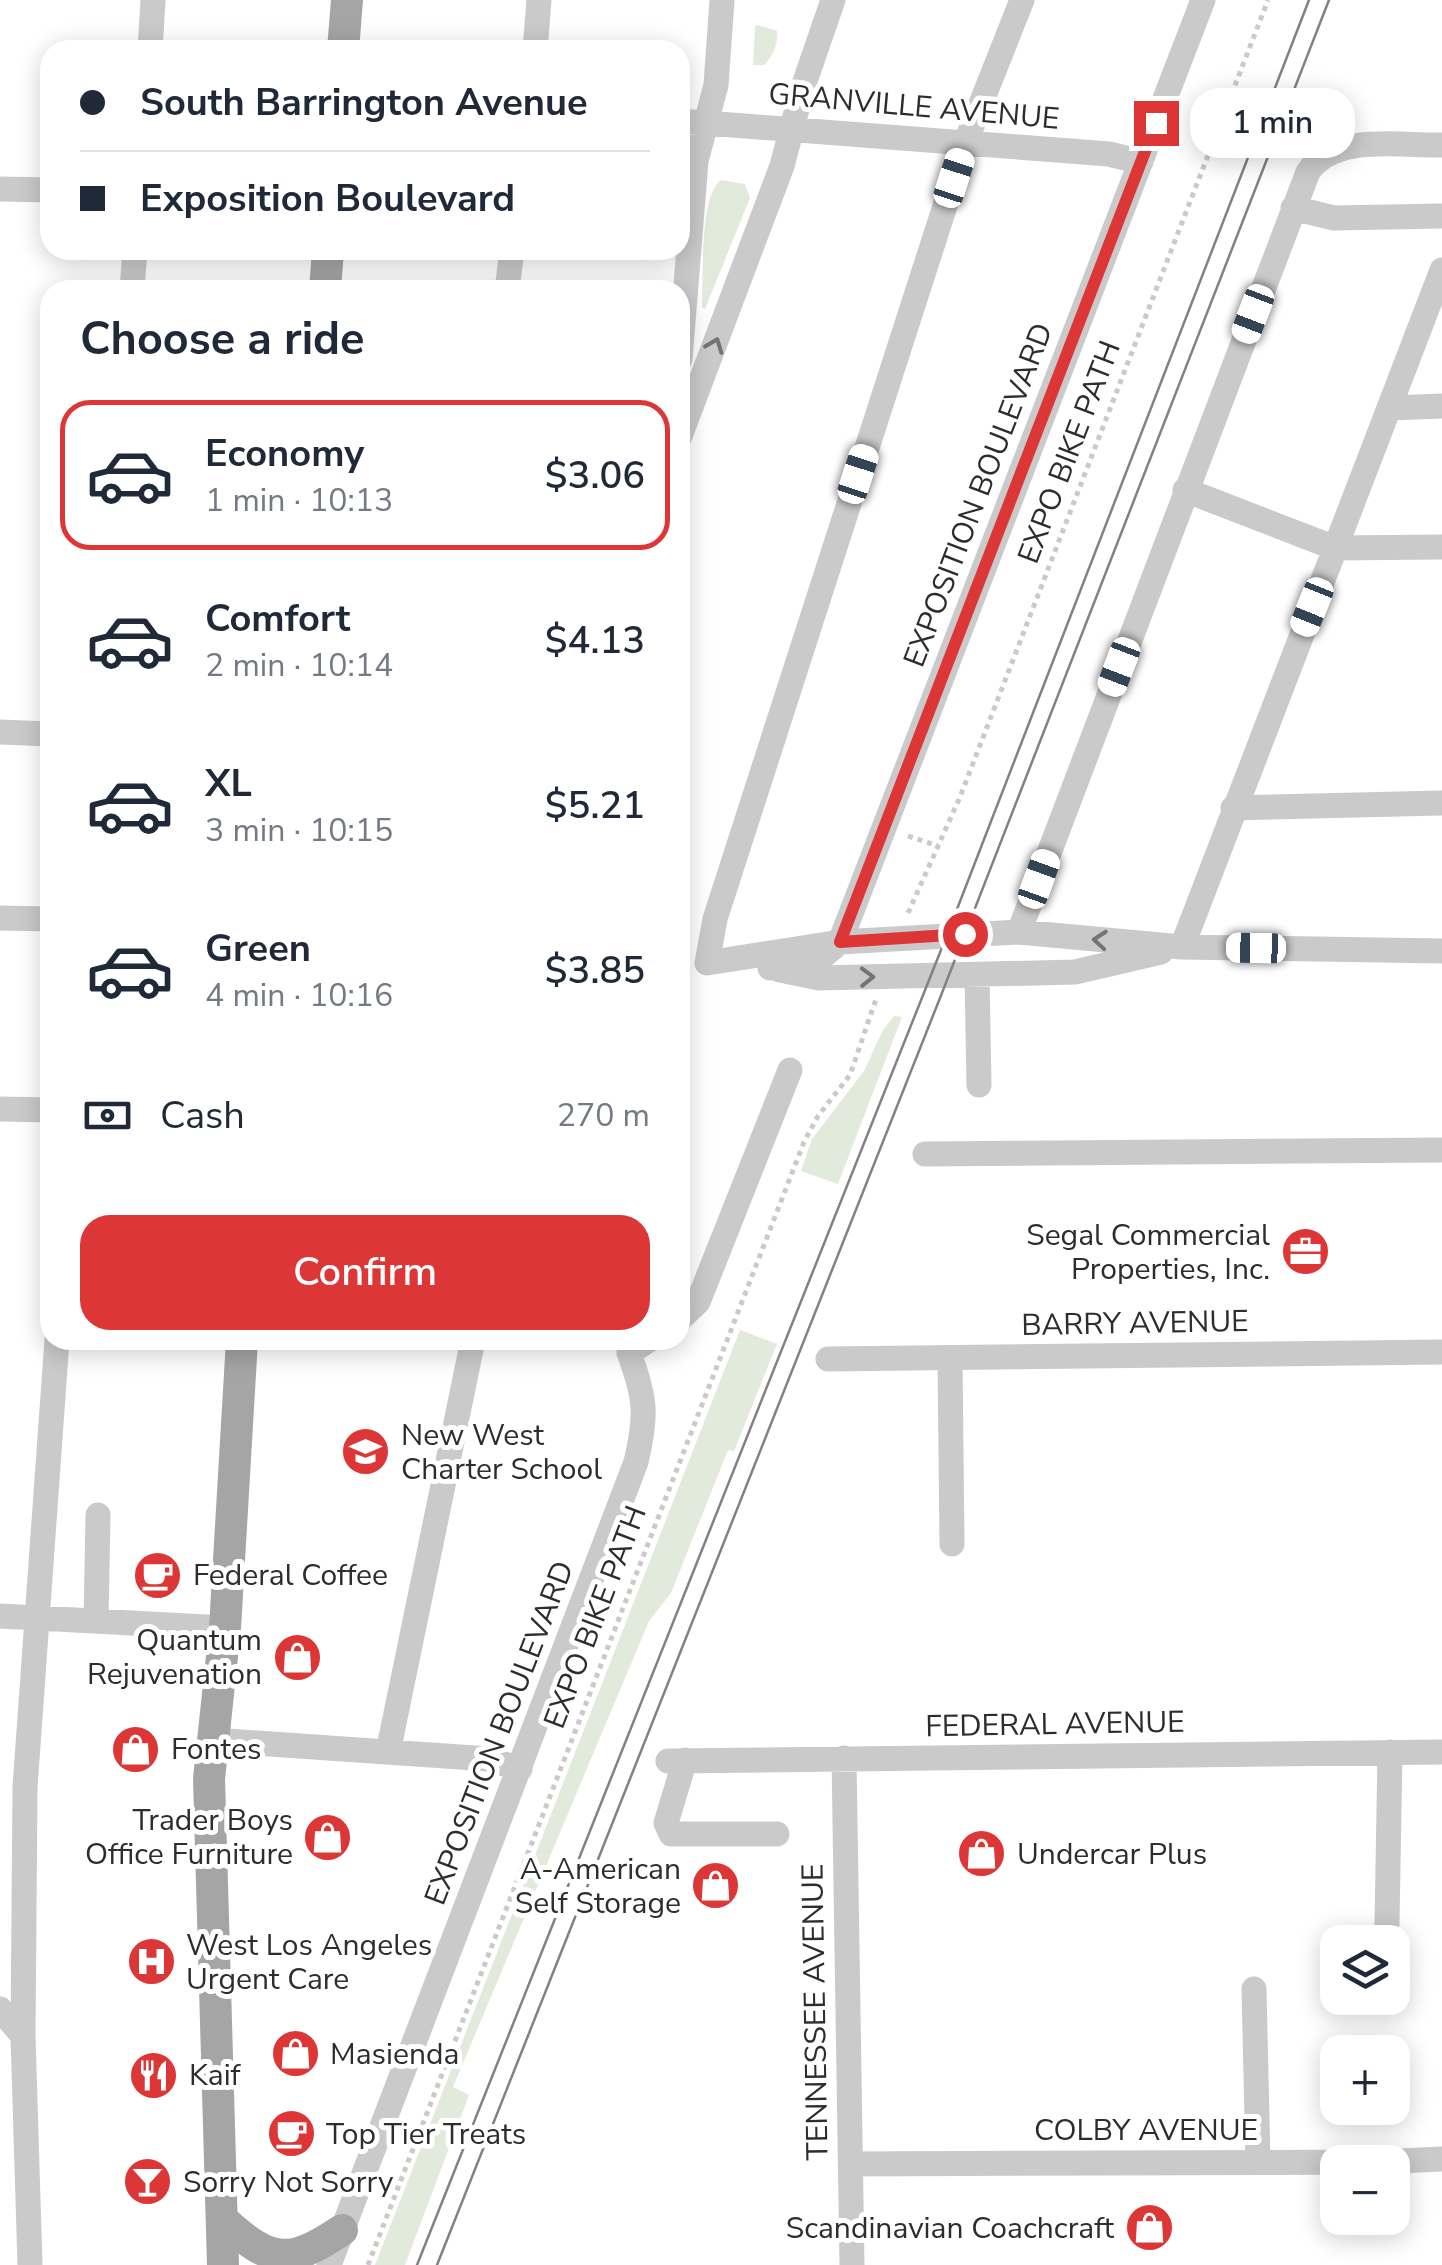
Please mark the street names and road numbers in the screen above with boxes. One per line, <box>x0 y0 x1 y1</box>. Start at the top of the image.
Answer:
street label: GRANVILLE AVENUE <box>767 73 1061 140</box>
street label: EXPOSITION BOULEVARD <box>894 317 1063 673</box>
street label: EXPO BIKE PATH <box>1008 335 1131 569</box>
street label: BARRY AVENUE <box>1021 1301 1249 1346</box>
street label: EXPO BIKE PATH <box>534 1500 657 1734</box>
street label: EXPOSITION BOULEVARD <box>415 1555 584 1911</box>
street label: FEDERAL AVENUE <box>925 1702 1185 1747</box>
street label: TENNESSEE AVENUE <box>792 1863 839 2161</box>
street label: COLBY AVENUE <box>1034 2110 1258 2151</box>

